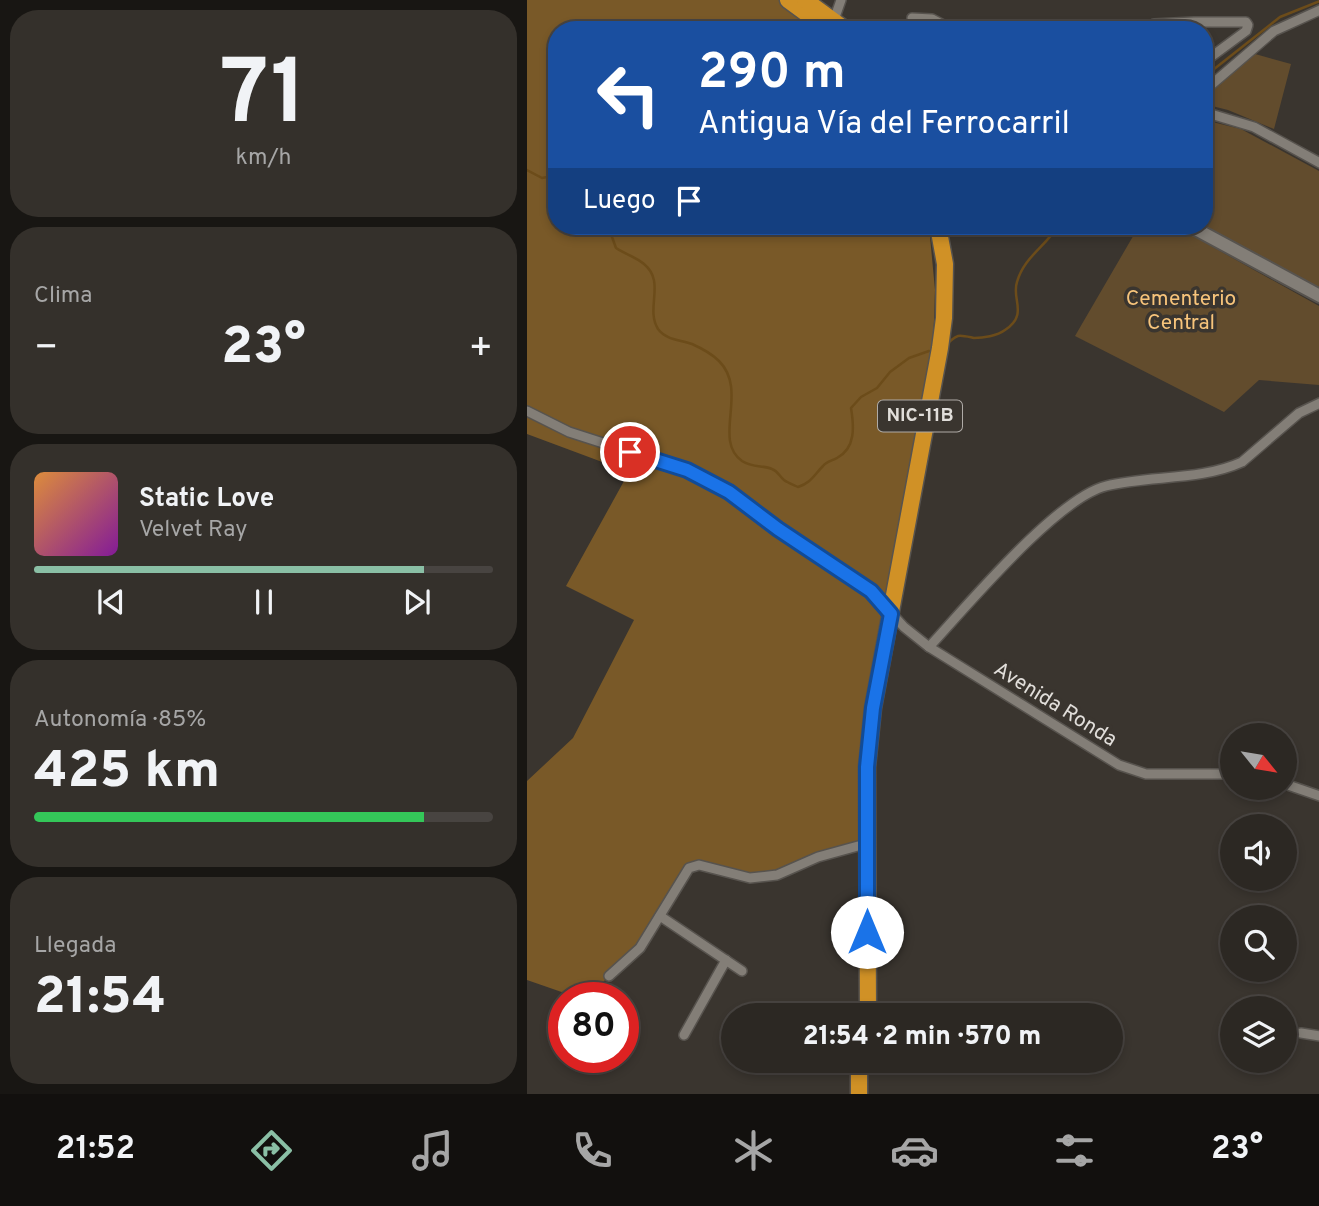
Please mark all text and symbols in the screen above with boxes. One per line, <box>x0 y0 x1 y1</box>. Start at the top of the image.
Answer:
text: 71 <box>220 41 307 156</box>
text: 290 m <box>698 44 846 106</box>
icon: left <box>583 49 674 140</box>
text: Antigua Vía del Ferrocarril <box>698 105 1070 145</box>
text: km/h <box>236 144 291 173</box>
icon: arrive <box>670 182 708 220</box>
text: Luego <box>583 185 656 218</box>
text: Clima <box>34 282 92 311</box>
park label: Cementerio Central <box>1126 286 1236 337</box>
text: 23° <box>221 316 306 382</box>
text: − <box>34 325 59 374</box>
text: + <box>468 325 493 374</box>
road number: NIC-11B <box>878 400 962 432</box>
pin <box>600 422 660 482</box>
icon: arrive <box>611 433 649 471</box>
text: Static Love <box>139 483 274 516</box>
text: Velvet Ray <box>139 516 247 545</box>
icon: previous <box>92 583 130 621</box>
icon: pause <box>245 583 283 621</box>
icon: next <box>398 583 436 621</box>
street label: Avenida Ronda <box>988 656 1122 754</box>
text: Autonomía · 85% <box>34 706 206 735</box>
north arrow <box>1220 723 1297 800</box>
map controls <box>1220 723 1297 1073</box>
text: 425 km <box>34 740 220 806</box>
button: sound <box>1220 814 1297 891</box>
position arrow <box>830 895 904 969</box>
button: search <box>1220 905 1297 982</box>
text: Llegada <box>34 932 116 961</box>
text: 21:54 <box>34 966 166 1032</box>
speed limit sign: 80 <box>548 982 639 1073</box>
button: layers <box>1220 996 1297 1073</box>
text: 21:54 · 2 min · 570 m <box>803 1021 1041 1054</box>
icon: directions <box>247 1126 296 1175</box>
icon: music <box>408 1126 457 1175</box>
icon: phone <box>568 1126 617 1175</box>
icon: climate <box>729 1126 778 1175</box>
icon: car <box>890 1126 939 1175</box>
icon: filters <box>1050 1126 1099 1175</box>
text: 21:52 <box>56 1130 135 1170</box>
text: 23° <box>1211 1130 1263 1170</box>

